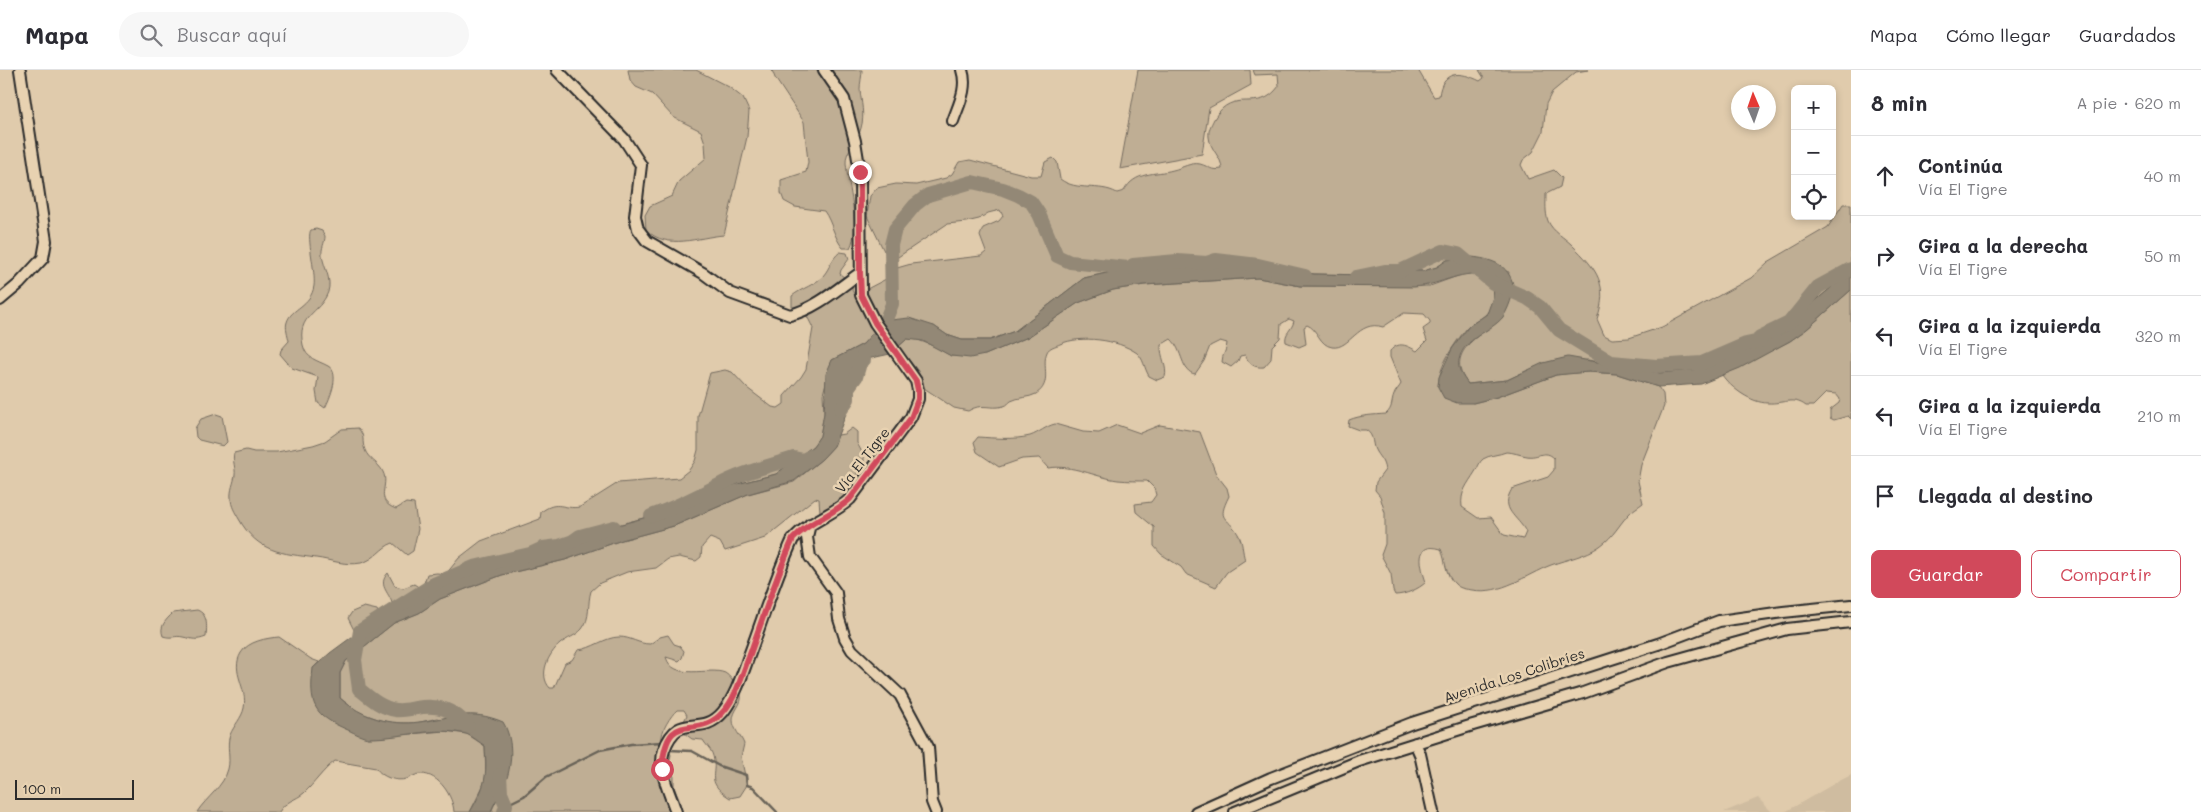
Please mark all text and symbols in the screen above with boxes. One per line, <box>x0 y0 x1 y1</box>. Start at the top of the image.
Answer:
search box <box>119 12 469 57</box>
text: Mapa <box>25 19 89 50</box>
icon: search <box>137 21 165 49</box>
text: Buscar aquí <box>177 22 287 47</box>
text: Mapa <box>1870 23 1918 47</box>
text: Cómo llegar <box>1946 23 2051 47</box>
text: Guardados <box>2079 23 2176 47</box>
north arrow <box>1731 85 1776 130</box>
map controls <box>1791 85 1836 220</box>
button: + <box>1791 85 1836 130</box>
text: 8 min <box>1871 89 1927 116</box>
text: A pie · 620 m <box>2077 92 2181 113</box>
button: − <box>1791 130 1836 175</box>
text: Continúa <box>1918 153 2003 178</box>
route end <box>849 161 872 184</box>
icon: ahead <box>1871 162 1899 190</box>
text: 40 m <box>2144 165 2181 186</box>
button: locate <box>1791 175 1836 220</box>
text: Vía El Tigre <box>1918 178 2008 199</box>
text: Gira a la derecha <box>1918 233 2088 258</box>
icon: right <box>1871 242 1899 270</box>
text: 50 m <box>2144 245 2181 266</box>
text: Vía El Tigre <box>1918 258 2008 279</box>
text: Gira a la izquierda <box>1918 313 2101 338</box>
icon: left <box>1871 322 1899 350</box>
text: 320 m <box>2135 325 2181 346</box>
text: Vía El Tigre <box>1918 338 2008 359</box>
text: Gira a la izquierda <box>1918 393 2101 418</box>
icon: left <box>1871 402 1899 430</box>
text: 210 m <box>2137 405 2181 426</box>
text: Vía El Tigre <box>1918 418 2008 439</box>
street label: Vía El Tigre <box>830 423 894 497</box>
icon: arrive <box>1871 482 1899 510</box>
text: Llegada al destino <box>1918 483 2093 508</box>
button: Guardar <box>1871 550 2021 598</box>
button: Compartir <box>2031 550 2181 598</box>
street label: Avenida Los Colibríes <box>1441 643 1587 707</box>
route start <box>651 758 674 781</box>
scale bar <box>15 777 134 800</box>
text: 100 m <box>22 779 61 798</box>

